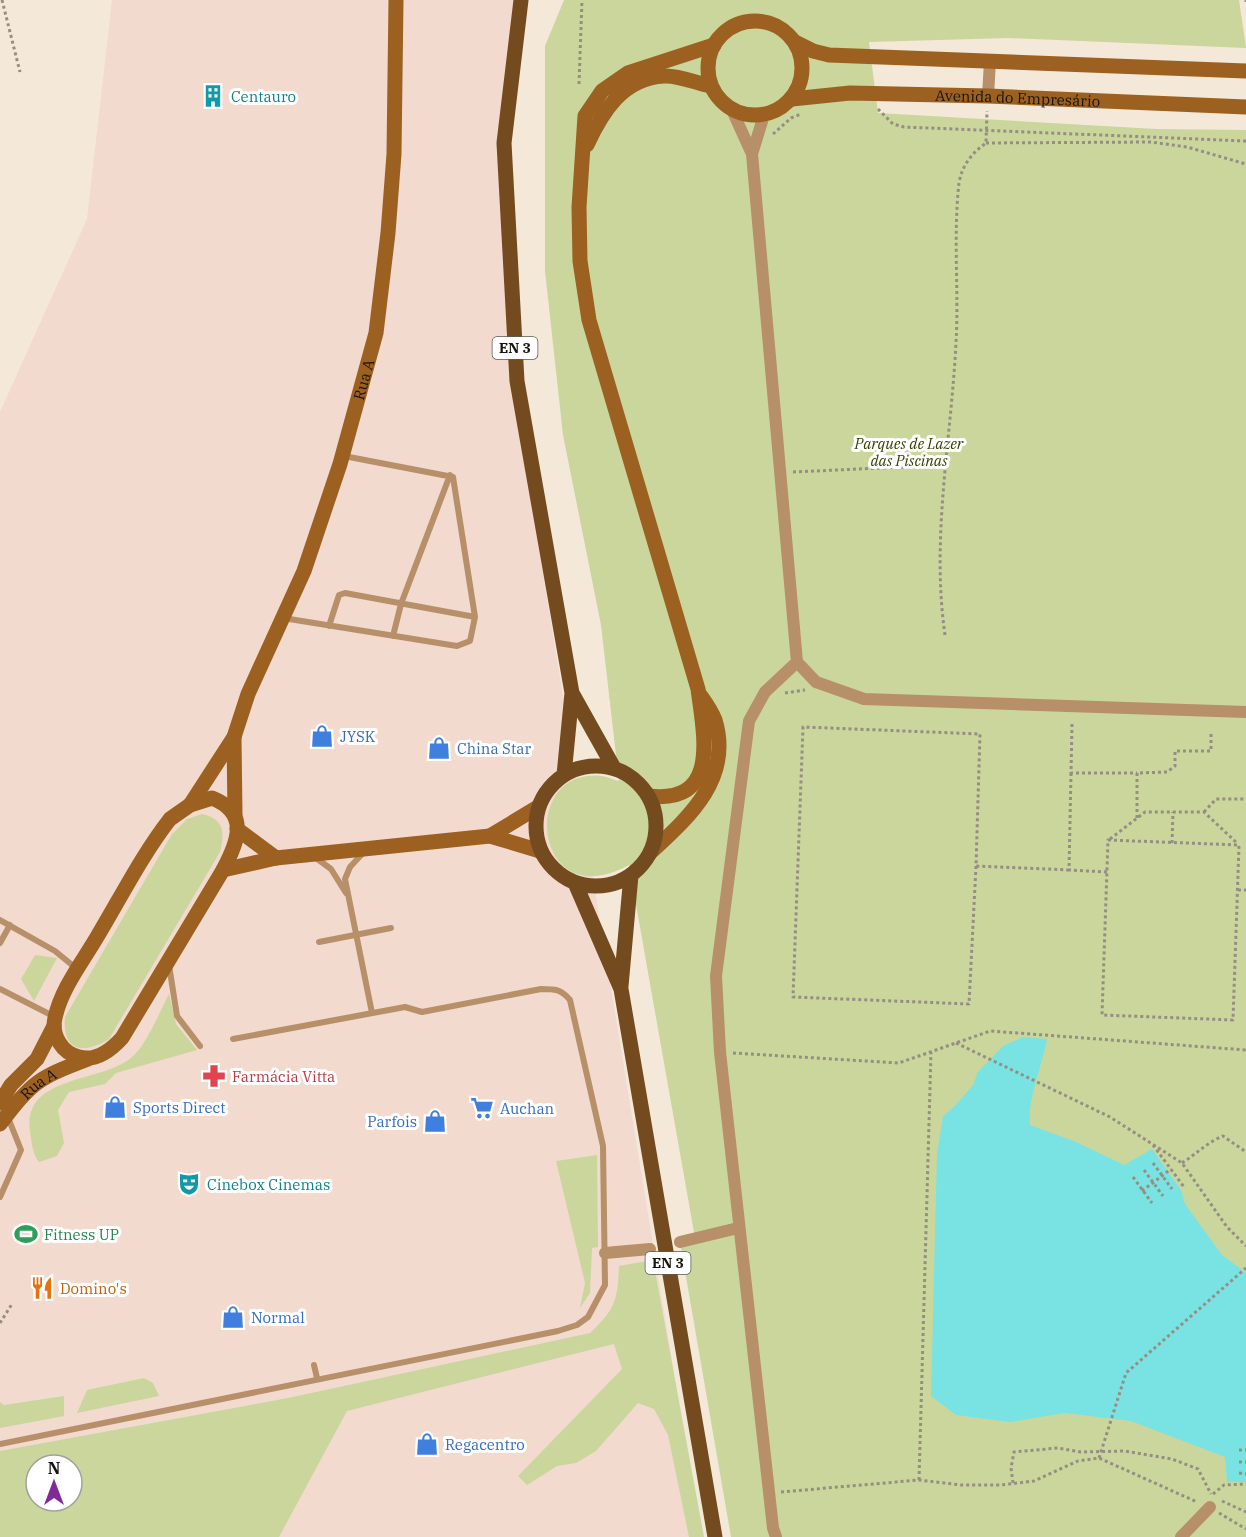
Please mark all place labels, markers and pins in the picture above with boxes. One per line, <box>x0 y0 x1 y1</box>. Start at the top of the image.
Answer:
building icon: Centauro <box>200 83 226 109</box>
place label: Centauro <box>231 87 296 106</box>
shop icon: JYSK <box>309 723 335 749</box>
place label: JYSK <box>340 727 376 746</box>
shop icon: China Star <box>426 735 452 761</box>
place label: China Star <box>457 739 531 758</box>
pharmacy icon: Farmácia Vitta <box>201 1063 227 1089</box>
place label: Farmácia Vitta <box>232 1067 335 1086</box>
shop icon: Sports Direct <box>102 1094 128 1120</box>
supermarket icon: Auchan <box>469 1095 495 1121</box>
place label: Sports Direct <box>133 1098 225 1117</box>
place label: Auchan <box>500 1099 555 1118</box>
shop icon: Parfois <box>422 1108 448 1134</box>
place label: Parfois <box>367 1112 417 1131</box>
theatre icon: Cinebox Cinemas <box>176 1171 202 1197</box>
place label: Cinebox Cinemas <box>207 1175 330 1194</box>
sports icon: Fitness UP <box>13 1221 39 1247</box>
place label: Fitness UP <box>44 1225 119 1244</box>
restaurant icon: Domino's <box>29 1275 55 1301</box>
place label: Domino's <box>60 1279 127 1298</box>
shop icon: Normal <box>220 1304 246 1330</box>
place label: Normal <box>251 1308 305 1327</box>
shop icon: Regacentro <box>414 1431 440 1457</box>
place label: Regacentro <box>445 1435 525 1454</box>

